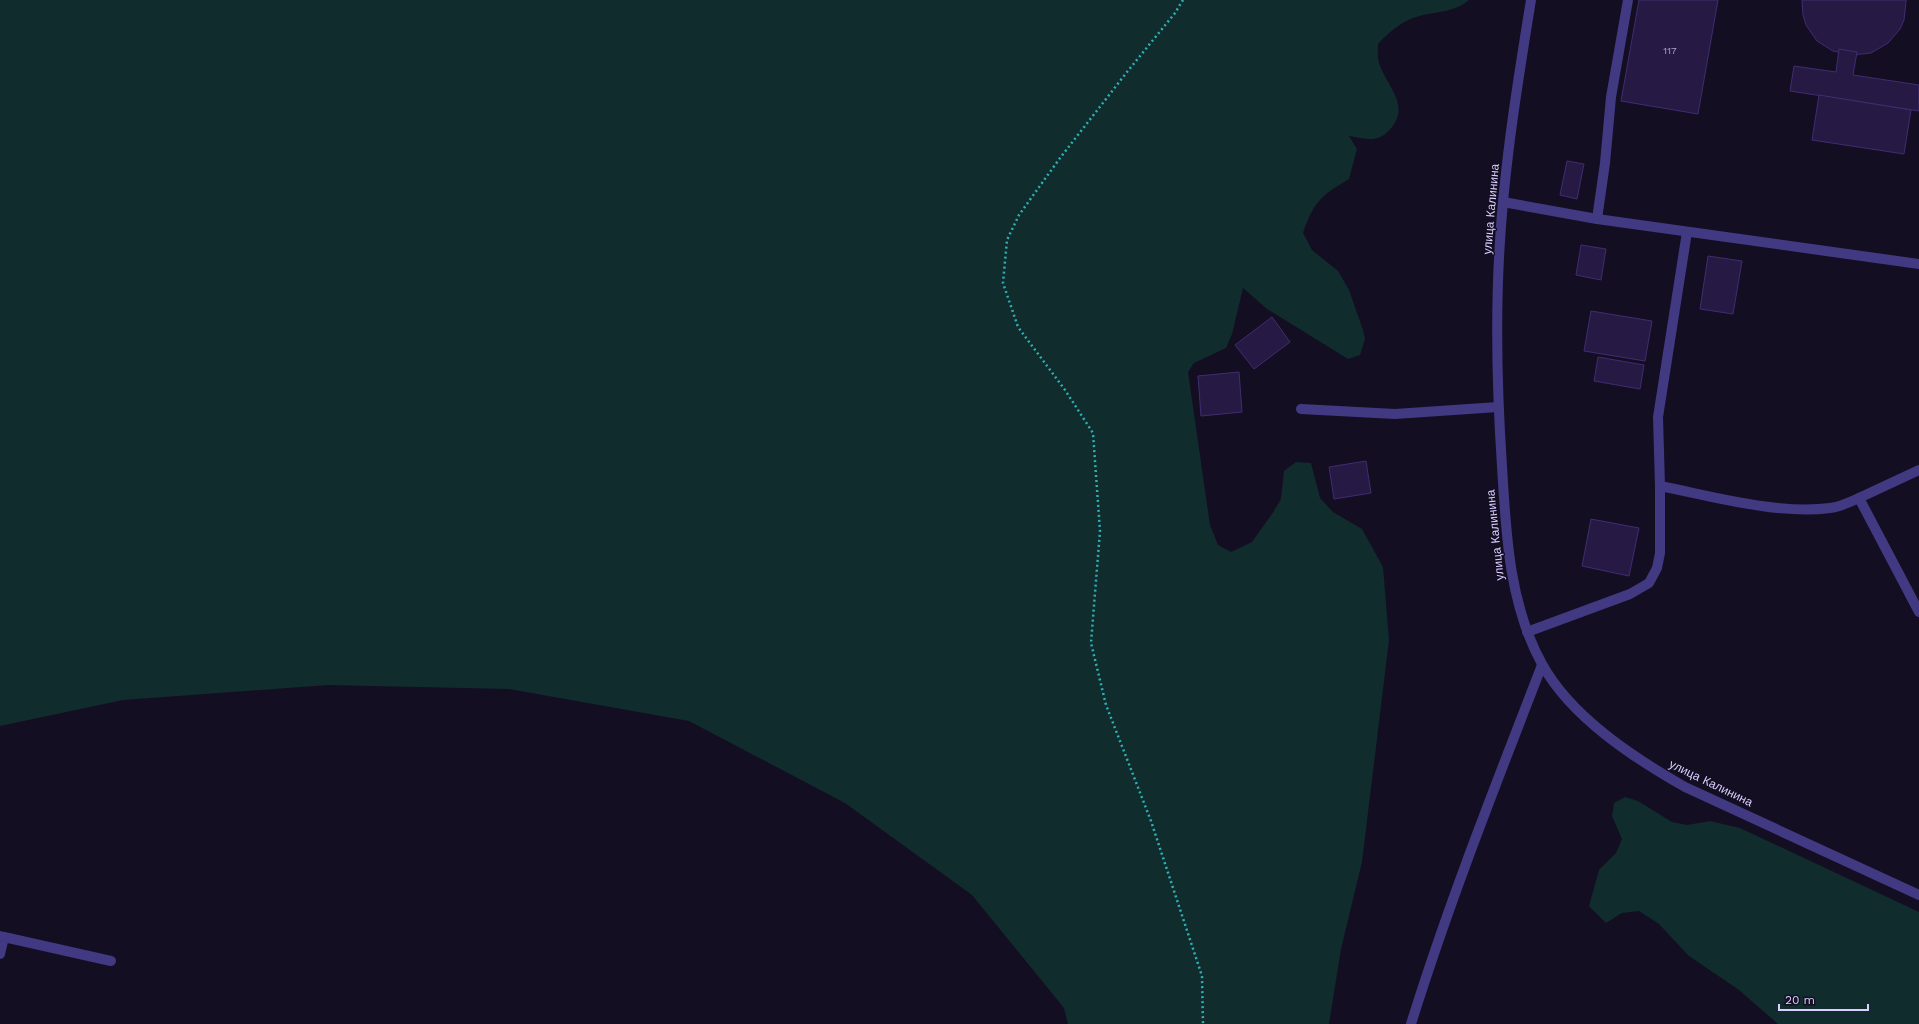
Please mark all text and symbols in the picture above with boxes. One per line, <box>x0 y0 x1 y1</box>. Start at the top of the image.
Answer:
house number: 117 <box>1663 45 1677 56</box>
street label: улица Калинина <box>1480 163 1502 255</box>
street label: улица Калинина <box>1483 489 1507 581</box>
street label: улица Калинина <box>1667 757 1755 809</box>
scale bar <box>1779 986 1868 1012</box>
text: 20 m <box>1785 993 1815 1007</box>

